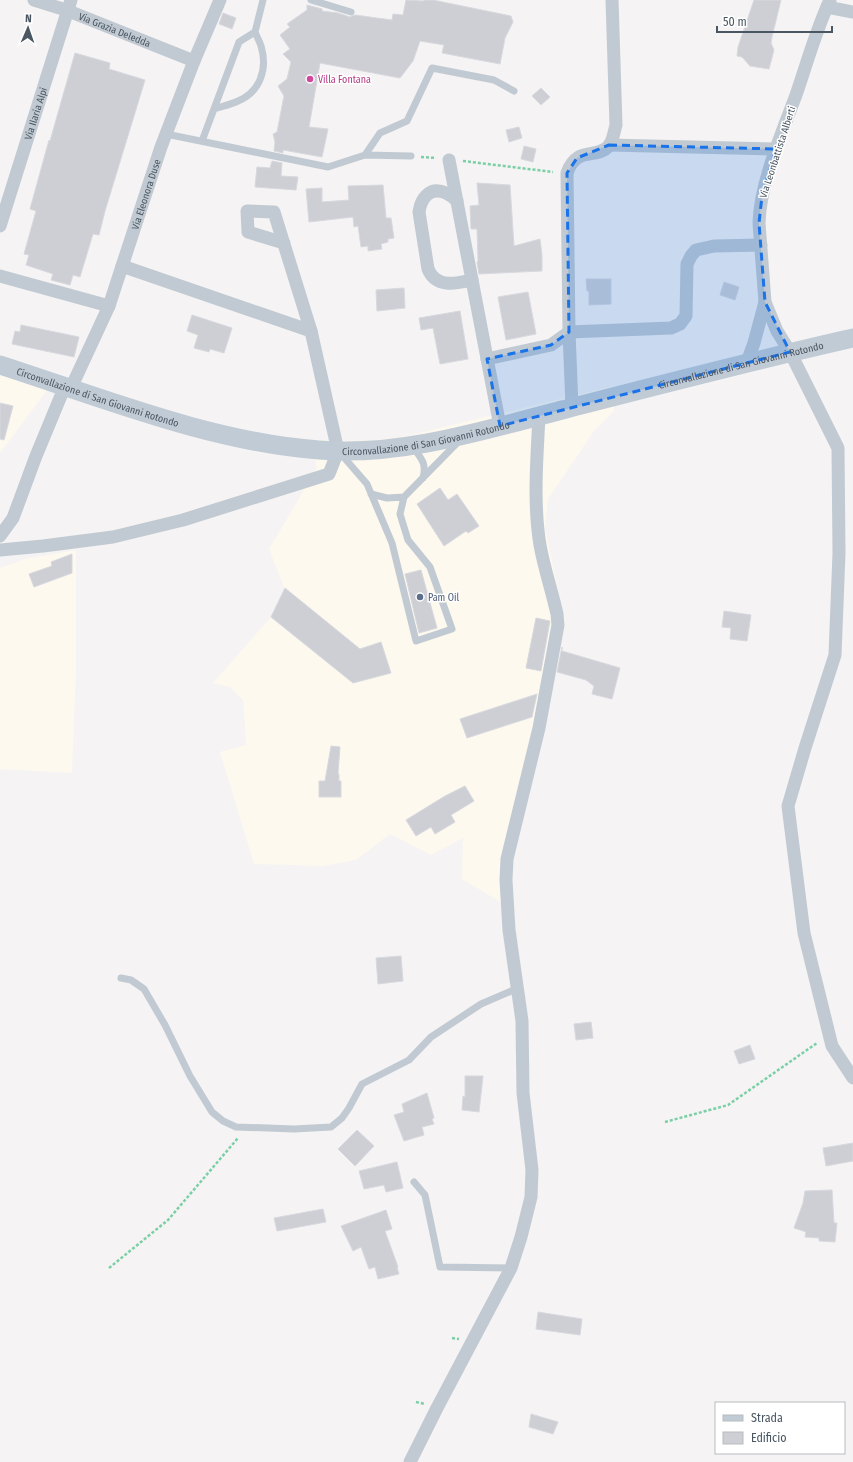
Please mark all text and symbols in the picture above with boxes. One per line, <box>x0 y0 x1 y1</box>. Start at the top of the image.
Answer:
north arrow <box>8 8 48 48</box>
scale bar <box>717 8 832 34</box>
street label: Via Grazia Deledda <box>77 11 152 50</box>
text: N <box>25 12 32 25</box>
text: 50 m <box>723 15 747 29</box>
marker: Villa Fontana <box>305 74 315 84</box>
place label: Villa Fontana <box>318 74 371 86</box>
street label: Via Ilaria Alpi <box>22 86 50 141</box>
street label: Via Leonbattista Alberti <box>757 105 798 200</box>
street label: Via Eleonora Duse <box>129 158 164 231</box>
street label: Circonvallazione di San Giovanni Rotondo <box>657 340 825 392</box>
street label: Circonvallazione di San Giovanni Rotondo <box>15 366 180 430</box>
street label: Circonvallazione di San Giovanni Rotondo <box>342 419 511 458</box>
marker: Pam Oil <box>415 592 425 602</box>
place label: Pam Oil <box>428 592 459 604</box>
legend <box>715 1402 845 1454</box>
text: Strada <box>751 1411 783 1425</box>
text: Edificio <box>751 1431 787 1445</box>

